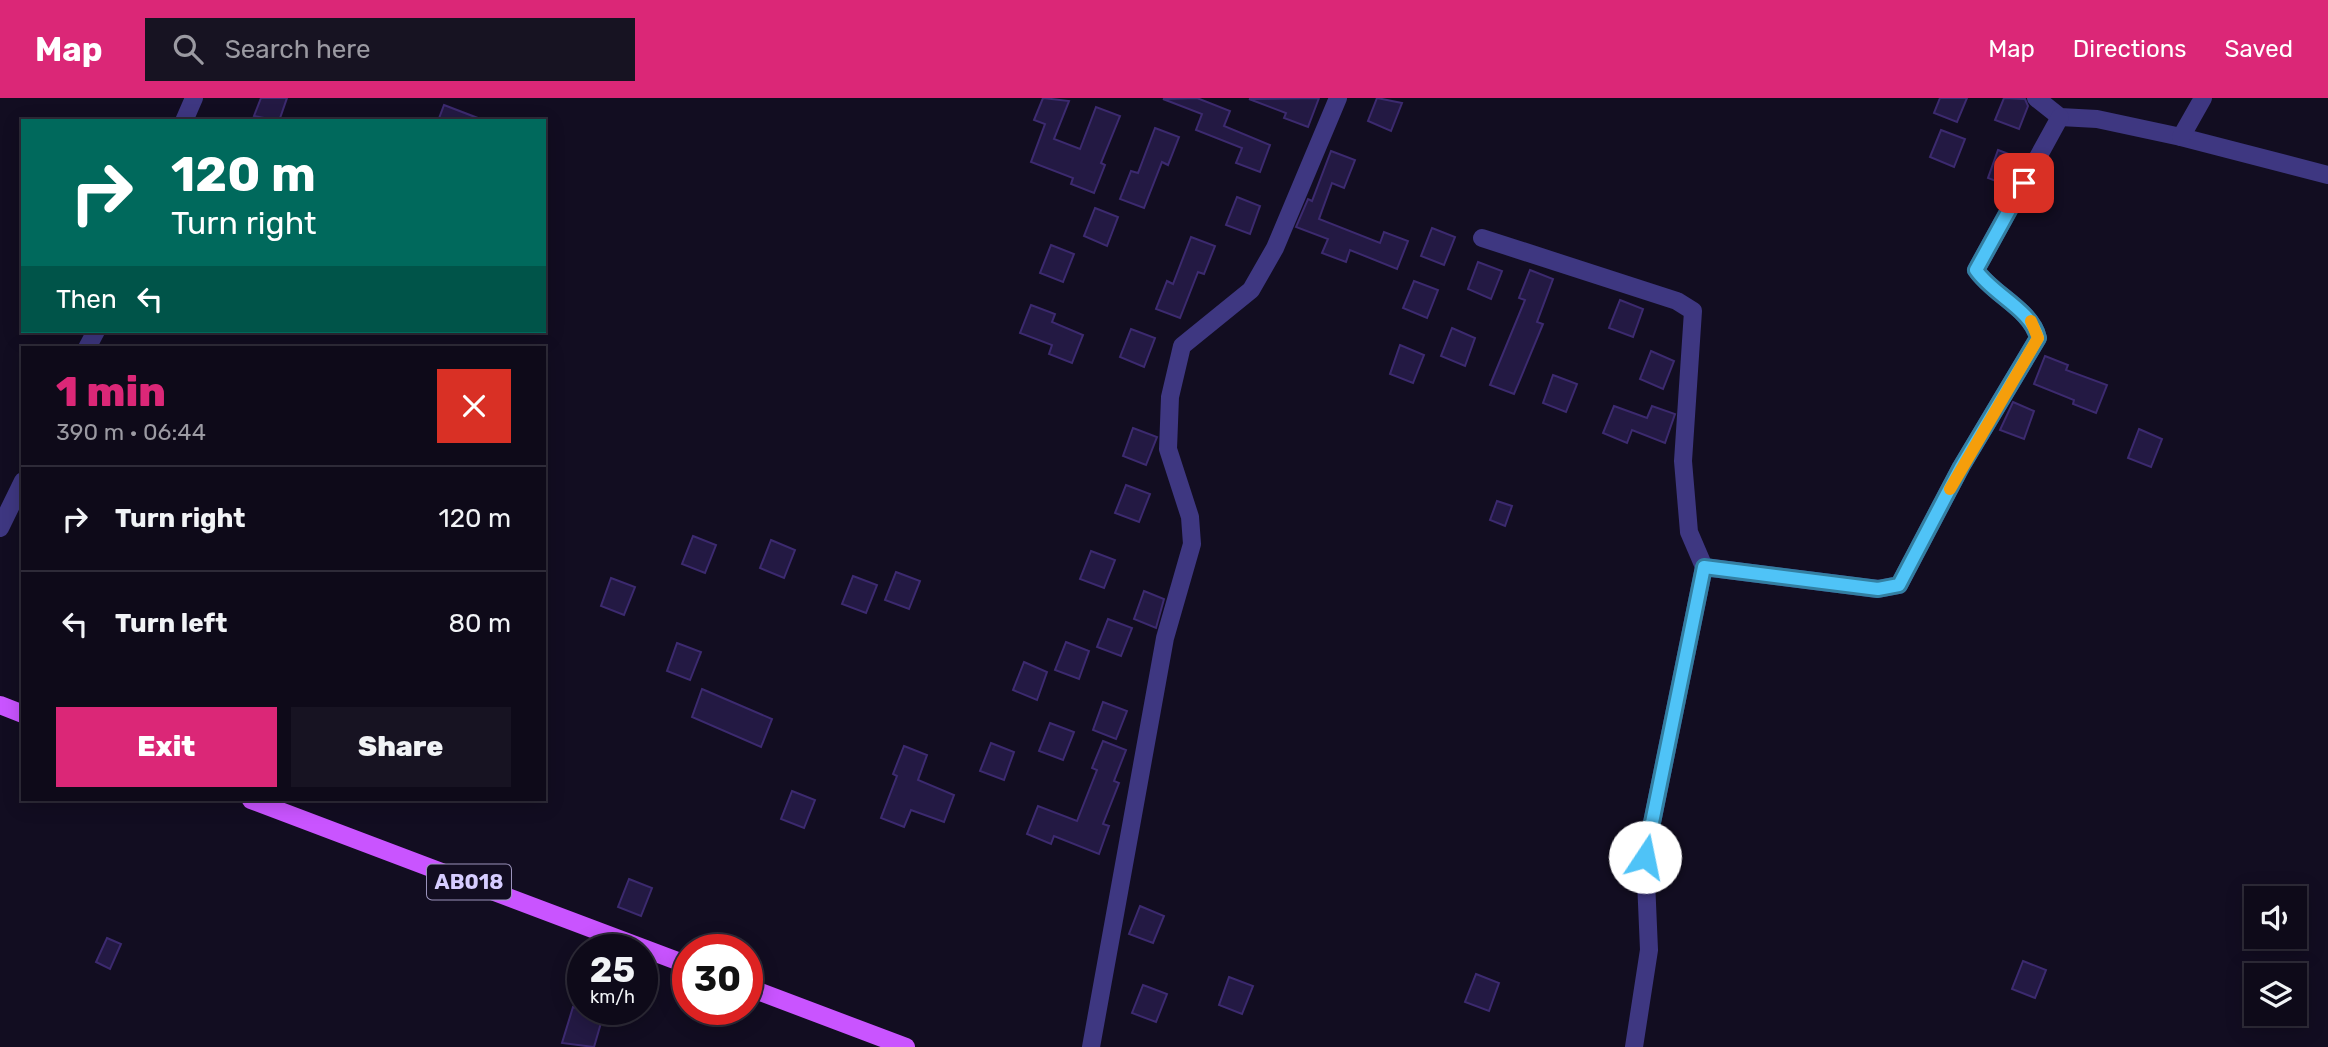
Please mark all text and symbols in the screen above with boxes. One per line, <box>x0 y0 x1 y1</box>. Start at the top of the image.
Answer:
search box <box>145 18 635 81</box>
text: Map <box>35 30 103 69</box>
icon: search <box>169 30 207 68</box>
text: Search here <box>225 34 370 65</box>
text: Map <box>1988 35 2035 63</box>
text: Directions <box>2073 35 2186 63</box>
text: Saved <box>2224 35 2293 63</box>
text: 120 m <box>171 145 316 203</box>
icon: right <box>56 147 147 238</box>
pin <box>1994 153 2054 213</box>
icon: arrive <box>2005 164 2043 202</box>
text: Turn right <box>171 204 316 242</box>
icon: left <box>131 280 169 318</box>
text: Then <box>56 284 117 315</box>
text: 1 min <box>56 367 166 417</box>
button: close <box>437 369 511 443</box>
text: 390 m · 06:44 <box>56 418 206 446</box>
icon: right <box>56 500 94 538</box>
text: Turn right <box>115 503 245 534</box>
text: 120 m <box>439 503 511 534</box>
icon: left <box>56 605 94 643</box>
text: Turn left <box>115 608 227 639</box>
text: 80 m <box>448 608 511 639</box>
button: Exit <box>56 707 277 787</box>
button: Share <box>291 707 511 787</box>
position arrow <box>1608 820 1682 894</box>
road number: AB018 <box>427 864 511 900</box>
map controls <box>2244 886 2307 1026</box>
button: sound <box>2244 886 2307 949</box>
speed limit sign: 30 <box>672 934 763 1025</box>
text: 25 <box>590 949 635 991</box>
button: layers <box>2244 963 2307 1026</box>
text: km/h <box>590 986 635 1008</box>

